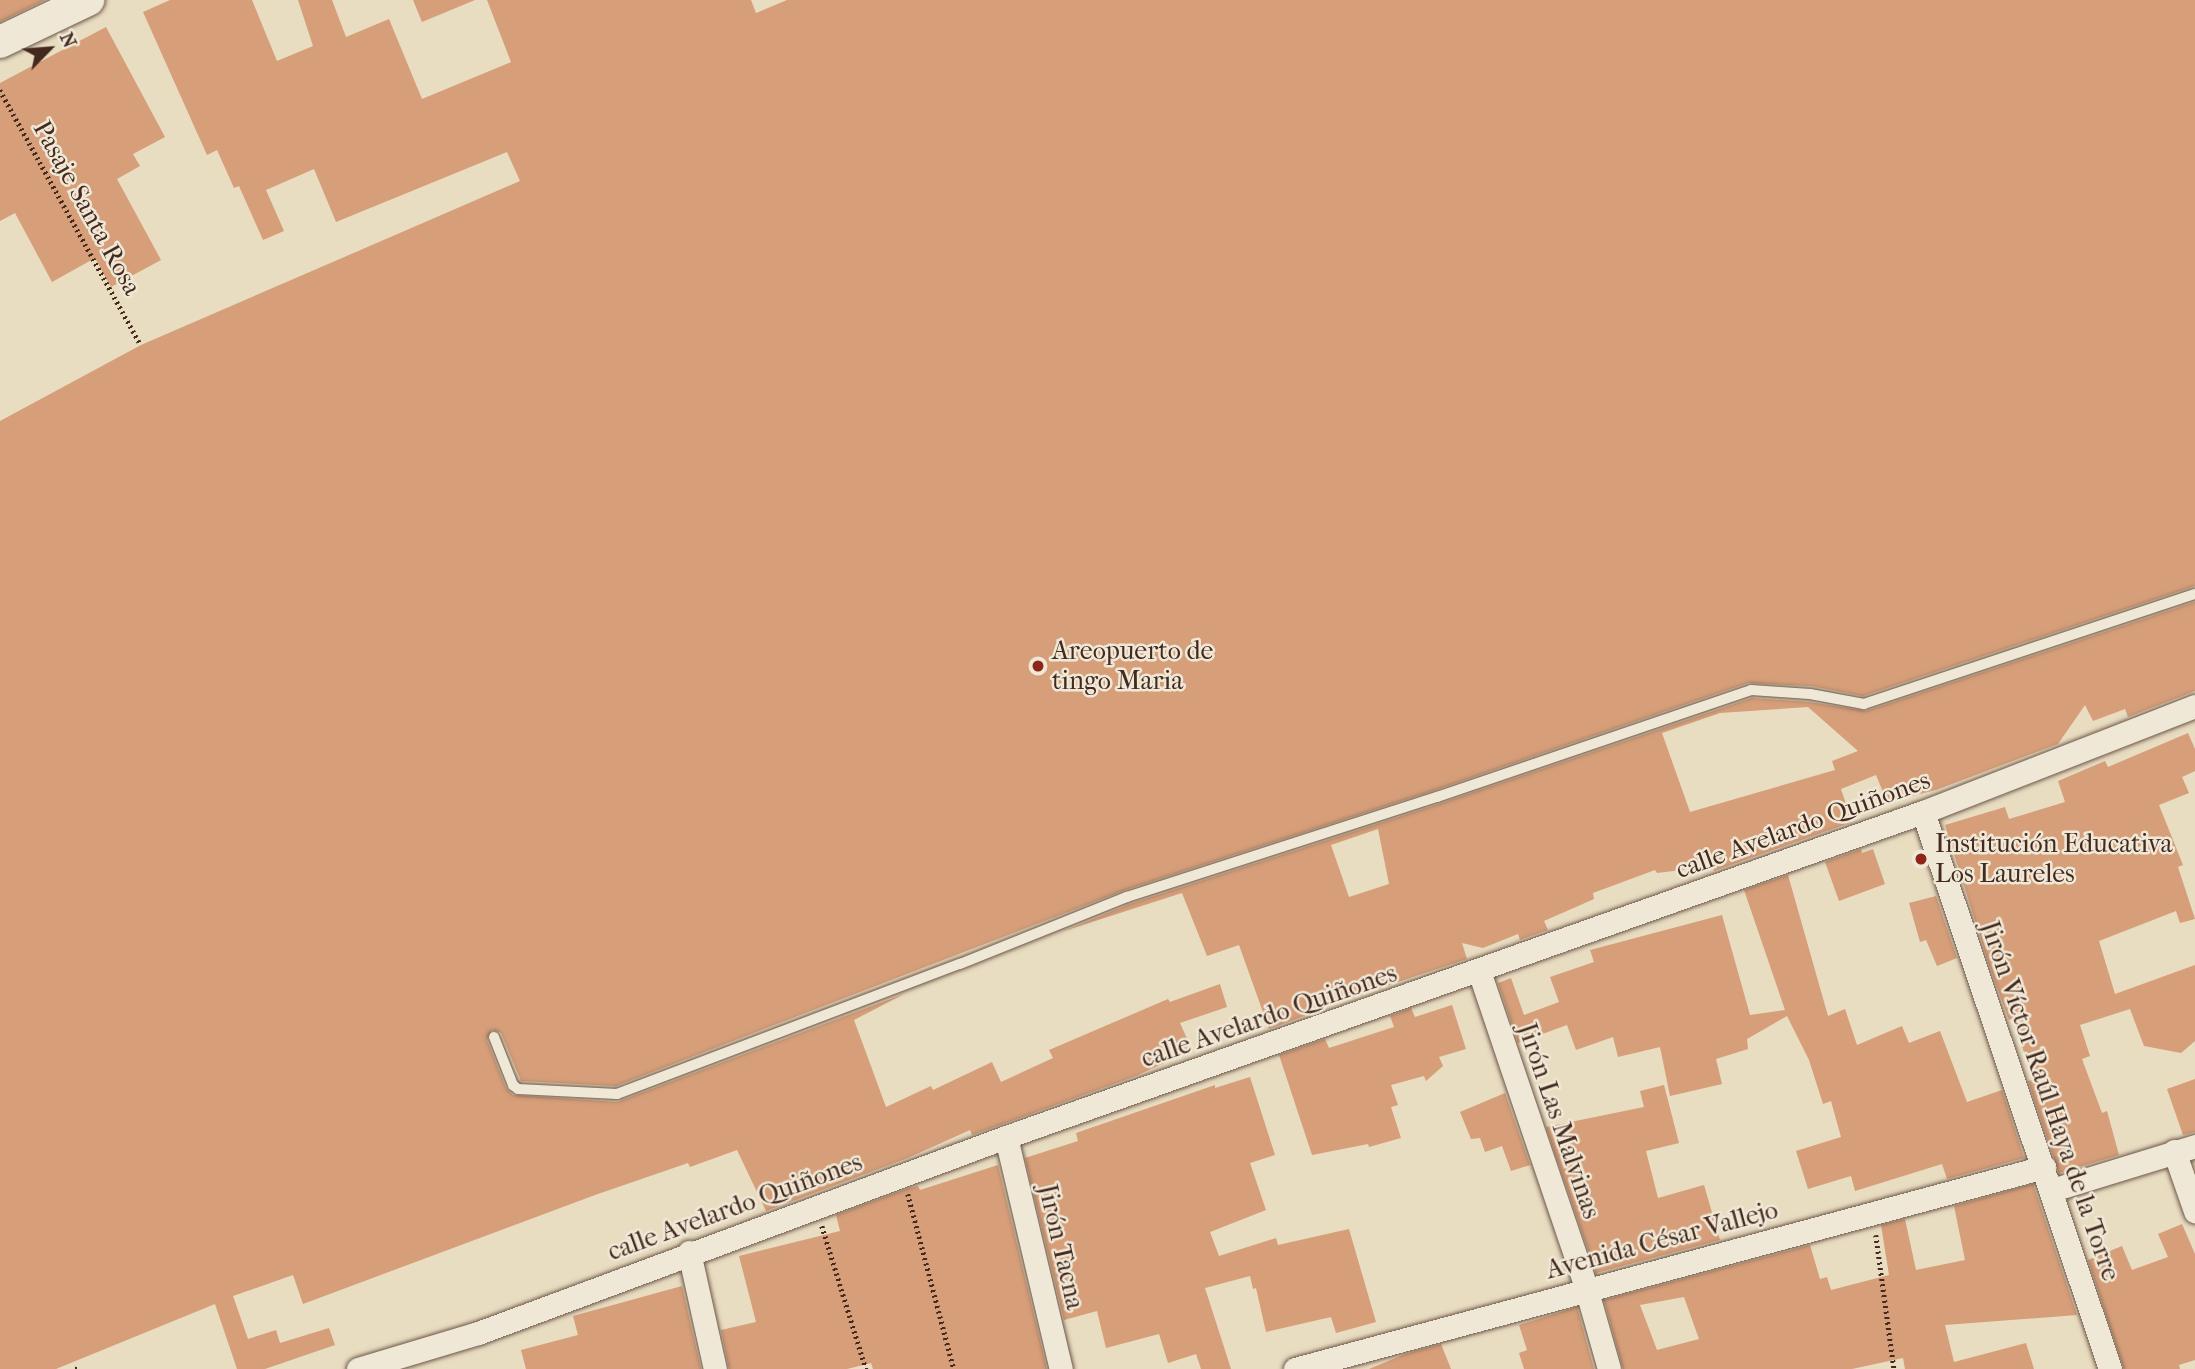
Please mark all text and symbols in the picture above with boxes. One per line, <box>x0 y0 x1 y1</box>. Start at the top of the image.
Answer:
north arrow <box>14 14 84 84</box>
text: N <box>55 29 81 51</box>
street label: Pasaje Santa Rosa <box>26 115 148 301</box>
place label: Areopuerto de tingo Maria <box>1052 635 1213 696</box>
marker: Areopuerto de tingo Maria <box>1030 658 1046 674</box>
street label: calle Avelardo Quiñones <box>1672 764 1934 886</box>
place label: Institución Educativa Los Laureles <box>1935 828 2173 890</box>
marker: Institución Educativa Los Laureles <box>1913 851 1929 867</box>
street label: Jirón Víctor Raúl Haya de la Torre <box>1974 917 2126 1285</box>
street label: calle Avelardo Quiñones <box>1137 958 1401 1074</box>
street label: Jirón Las Malvinas <box>1511 1019 1607 1223</box>
street label: calle Avelardo Quiñones <box>604 1146 866 1268</box>
street label: Jirón Tacna <box>1031 1181 1091 1313</box>
street label: Avenida César Vallejo <box>1543 1194 1781 1286</box>

